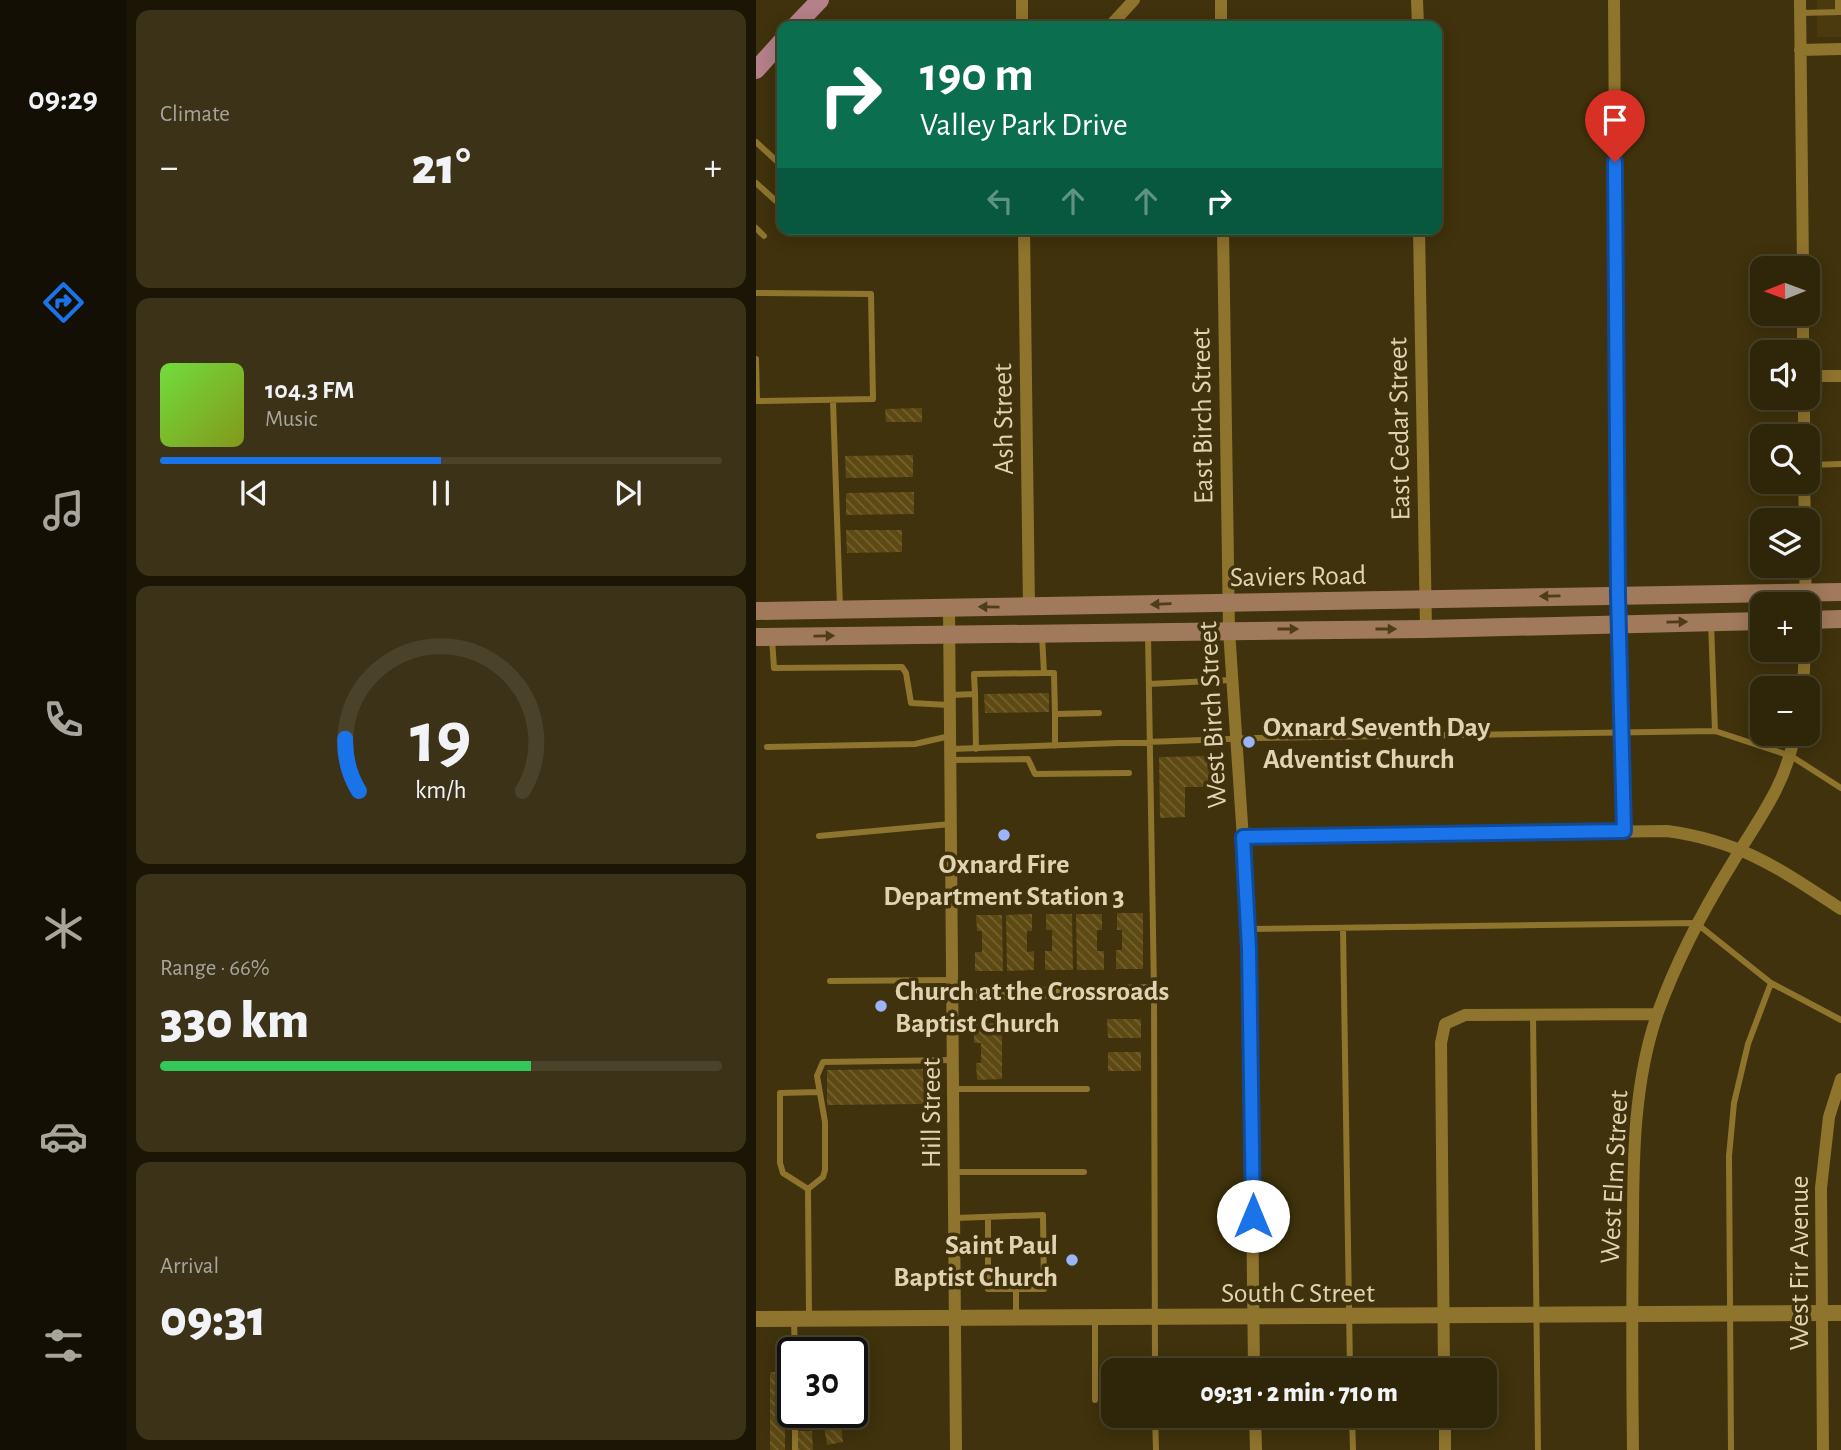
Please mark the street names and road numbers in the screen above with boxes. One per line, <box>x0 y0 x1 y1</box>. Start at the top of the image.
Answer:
street label: East Birch Street <box>1187 327 1219 504</box>
street label: East Cedar Street <box>1384 337 1416 521</box>
street label: Ash Street <box>989 363 1019 475</box>
street label: Saviers Road <box>1230 562 1367 592</box>
street label: West Birch Street <box>1194 621 1232 809</box>
street label: Hill Street <box>918 1058 946 1168</box>
street label: West Elm Street <box>1596 1089 1634 1265</box>
street label: West Fir Avenue <box>1786 1176 1814 1350</box>
street label: South C Street <box>1221 1280 1375 1308</box>

